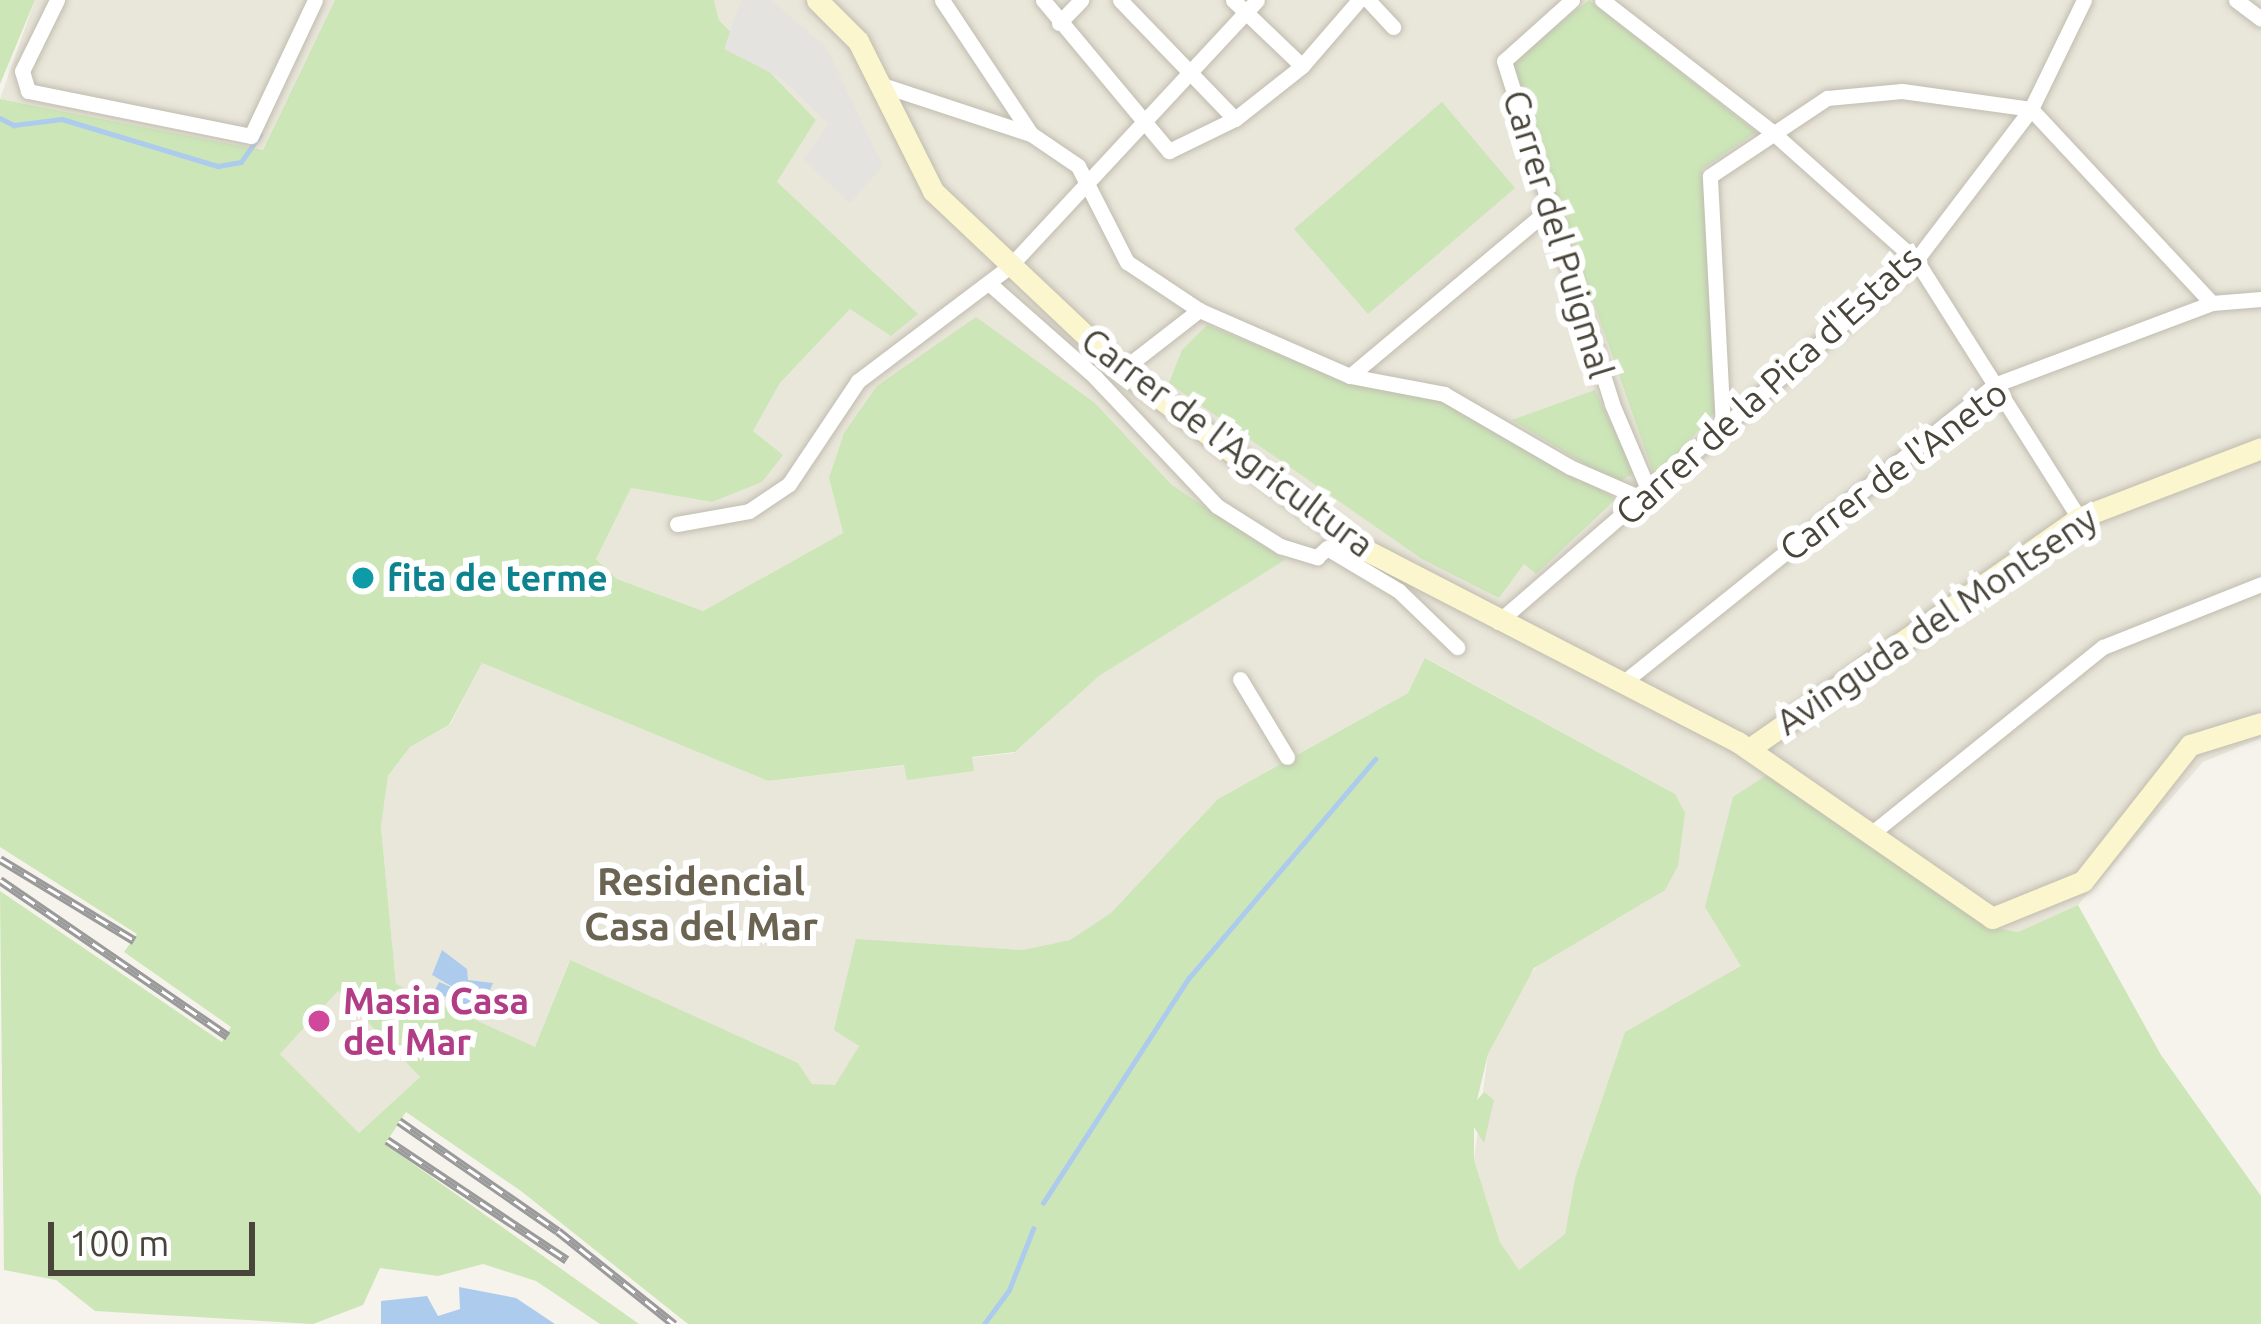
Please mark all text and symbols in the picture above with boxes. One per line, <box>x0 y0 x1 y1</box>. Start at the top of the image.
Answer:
street label: Carrer del Puigmal <box>1495 85 1623 383</box>
street label: Carrer de la Pica d'Estats <box>1606 236 1930 534</box>
street label: Carrer de l'Agricultura <box>1073 318 1383 566</box>
street label: Carrer de l'Aneto <box>1771 370 2015 570</box>
street label: Avinguda del Montseny <box>1767 497 2105 743</box>
place label: fita de terme <box>387 556 608 600</box>
marker: fita de terme <box>350 565 376 591</box>
district label: Residencial Casa del Mar <box>584 859 818 950</box>
place label: Masia Casa del Mar <box>343 978 529 1063</box>
marker: Masia Casa del Mar <box>306 1008 332 1034</box>
scale bar <box>54 1198 261 1272</box>
text: 100 m <box>69 1222 169 1263</box>

